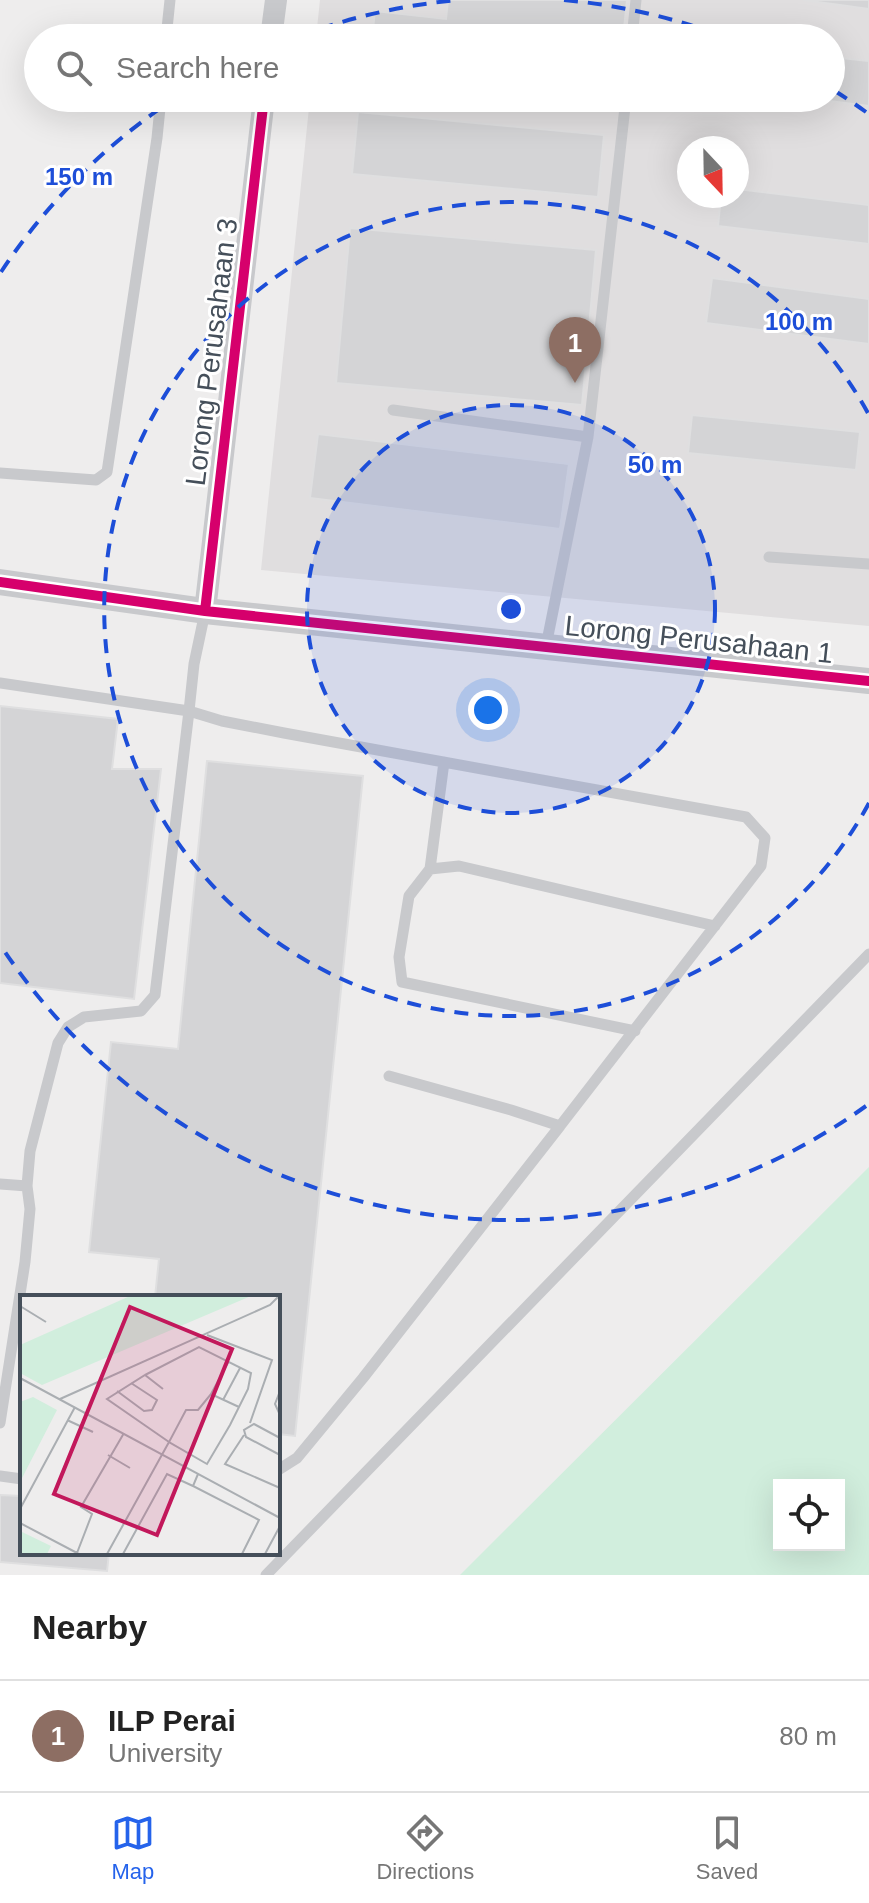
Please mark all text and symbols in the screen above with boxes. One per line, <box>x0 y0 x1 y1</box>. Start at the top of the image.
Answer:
search box <box>24 24 845 112</box>
icon: search <box>52 46 96 90</box>
text: Search here <box>116 51 279 84</box>
north arrow <box>677 136 749 208</box>
text: 150 m <box>45 163 113 190</box>
street label: Lorong Perusahaan 3 <box>180 217 243 488</box>
text: 100 m <box>765 308 833 335</box>
pin: 1 <box>549 317 601 383</box>
text: 50 m <box>628 451 682 478</box>
centre of rings <box>497 595 525 623</box>
street label: Lorong Perusahaan 1 <box>563 610 834 669</box>
your location <box>468 690 508 730</box>
inset map <box>20 1295 280 1555</box>
map controls <box>773 1479 845 1551</box>
button: locate <box>773 1479 845 1551</box>
text: Nearby <box>32 1608 147 1646</box>
text: ILP Perai <box>108 1704 236 1737</box>
text: 1 <box>51 1721 65 1751</box>
text: 80 m <box>779 1721 837 1751</box>
text: University <box>108 1738 222 1768</box>
tab: Map <box>111 1811 155 1885</box>
tab: Directions <box>376 1811 474 1885</box>
tab: Saved <box>696 1811 758 1885</box>

